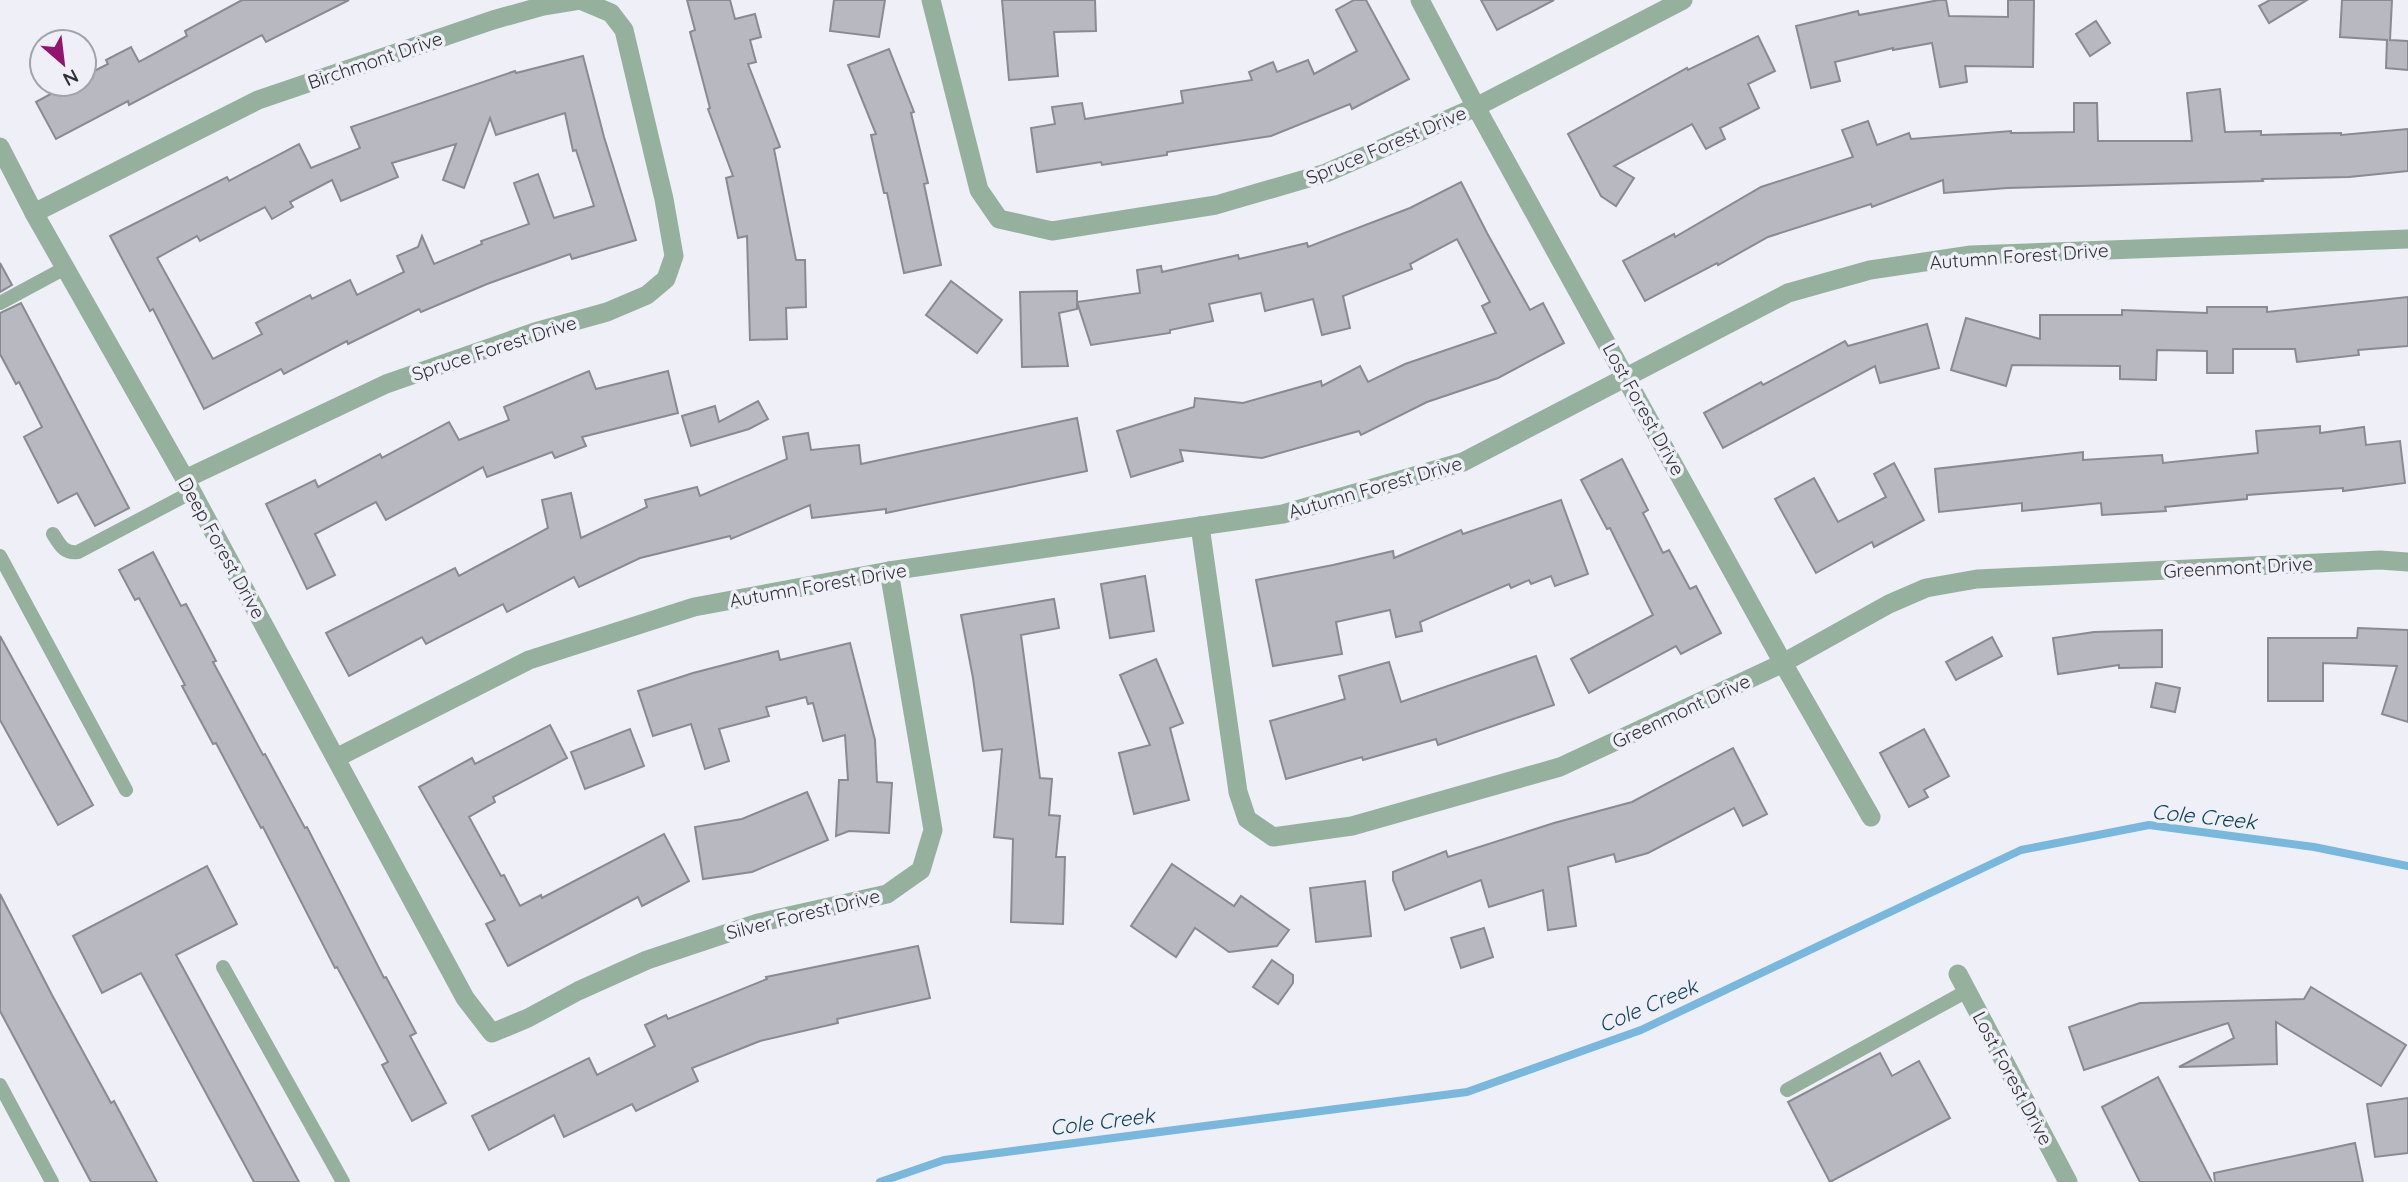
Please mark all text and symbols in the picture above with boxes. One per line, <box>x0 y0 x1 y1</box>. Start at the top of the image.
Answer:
street label: Birchmont Drive <box>304 26 446 94</box>
north arrow <box>28 28 98 98</box>
text: N <box>59 64 83 92</box>
street label: Spruce Forest Drive <box>1302 100 1470 190</box>
street label: Autumn Forest Drive <box>1929 238 2109 274</box>
street label: Spruce Forest Drive <box>409 310 579 386</box>
street label: Lost Forest Drive <box>1598 338 1690 480</box>
street label: Autumn Forest Drive <box>1285 451 1465 523</box>
street label: Deep Forest Drive <box>173 473 271 623</box>
street label: Greenmont Drive <box>2163 551 2313 583</box>
street label: Autumn Forest Drive <box>728 558 908 612</box>
street label: Greenmont Drive <box>1608 668 1754 754</box>
water label: Cole Creek <box>2150 798 2259 835</box>
street label: Silver Forest Drive <box>724 883 882 945</box>
water label: Cole Creek <box>1595 972 1703 1037</box>
street label: Lost Forest Drive <box>1968 1007 2058 1149</box>
water label: Cole Creek <box>1048 1101 1157 1140</box>

